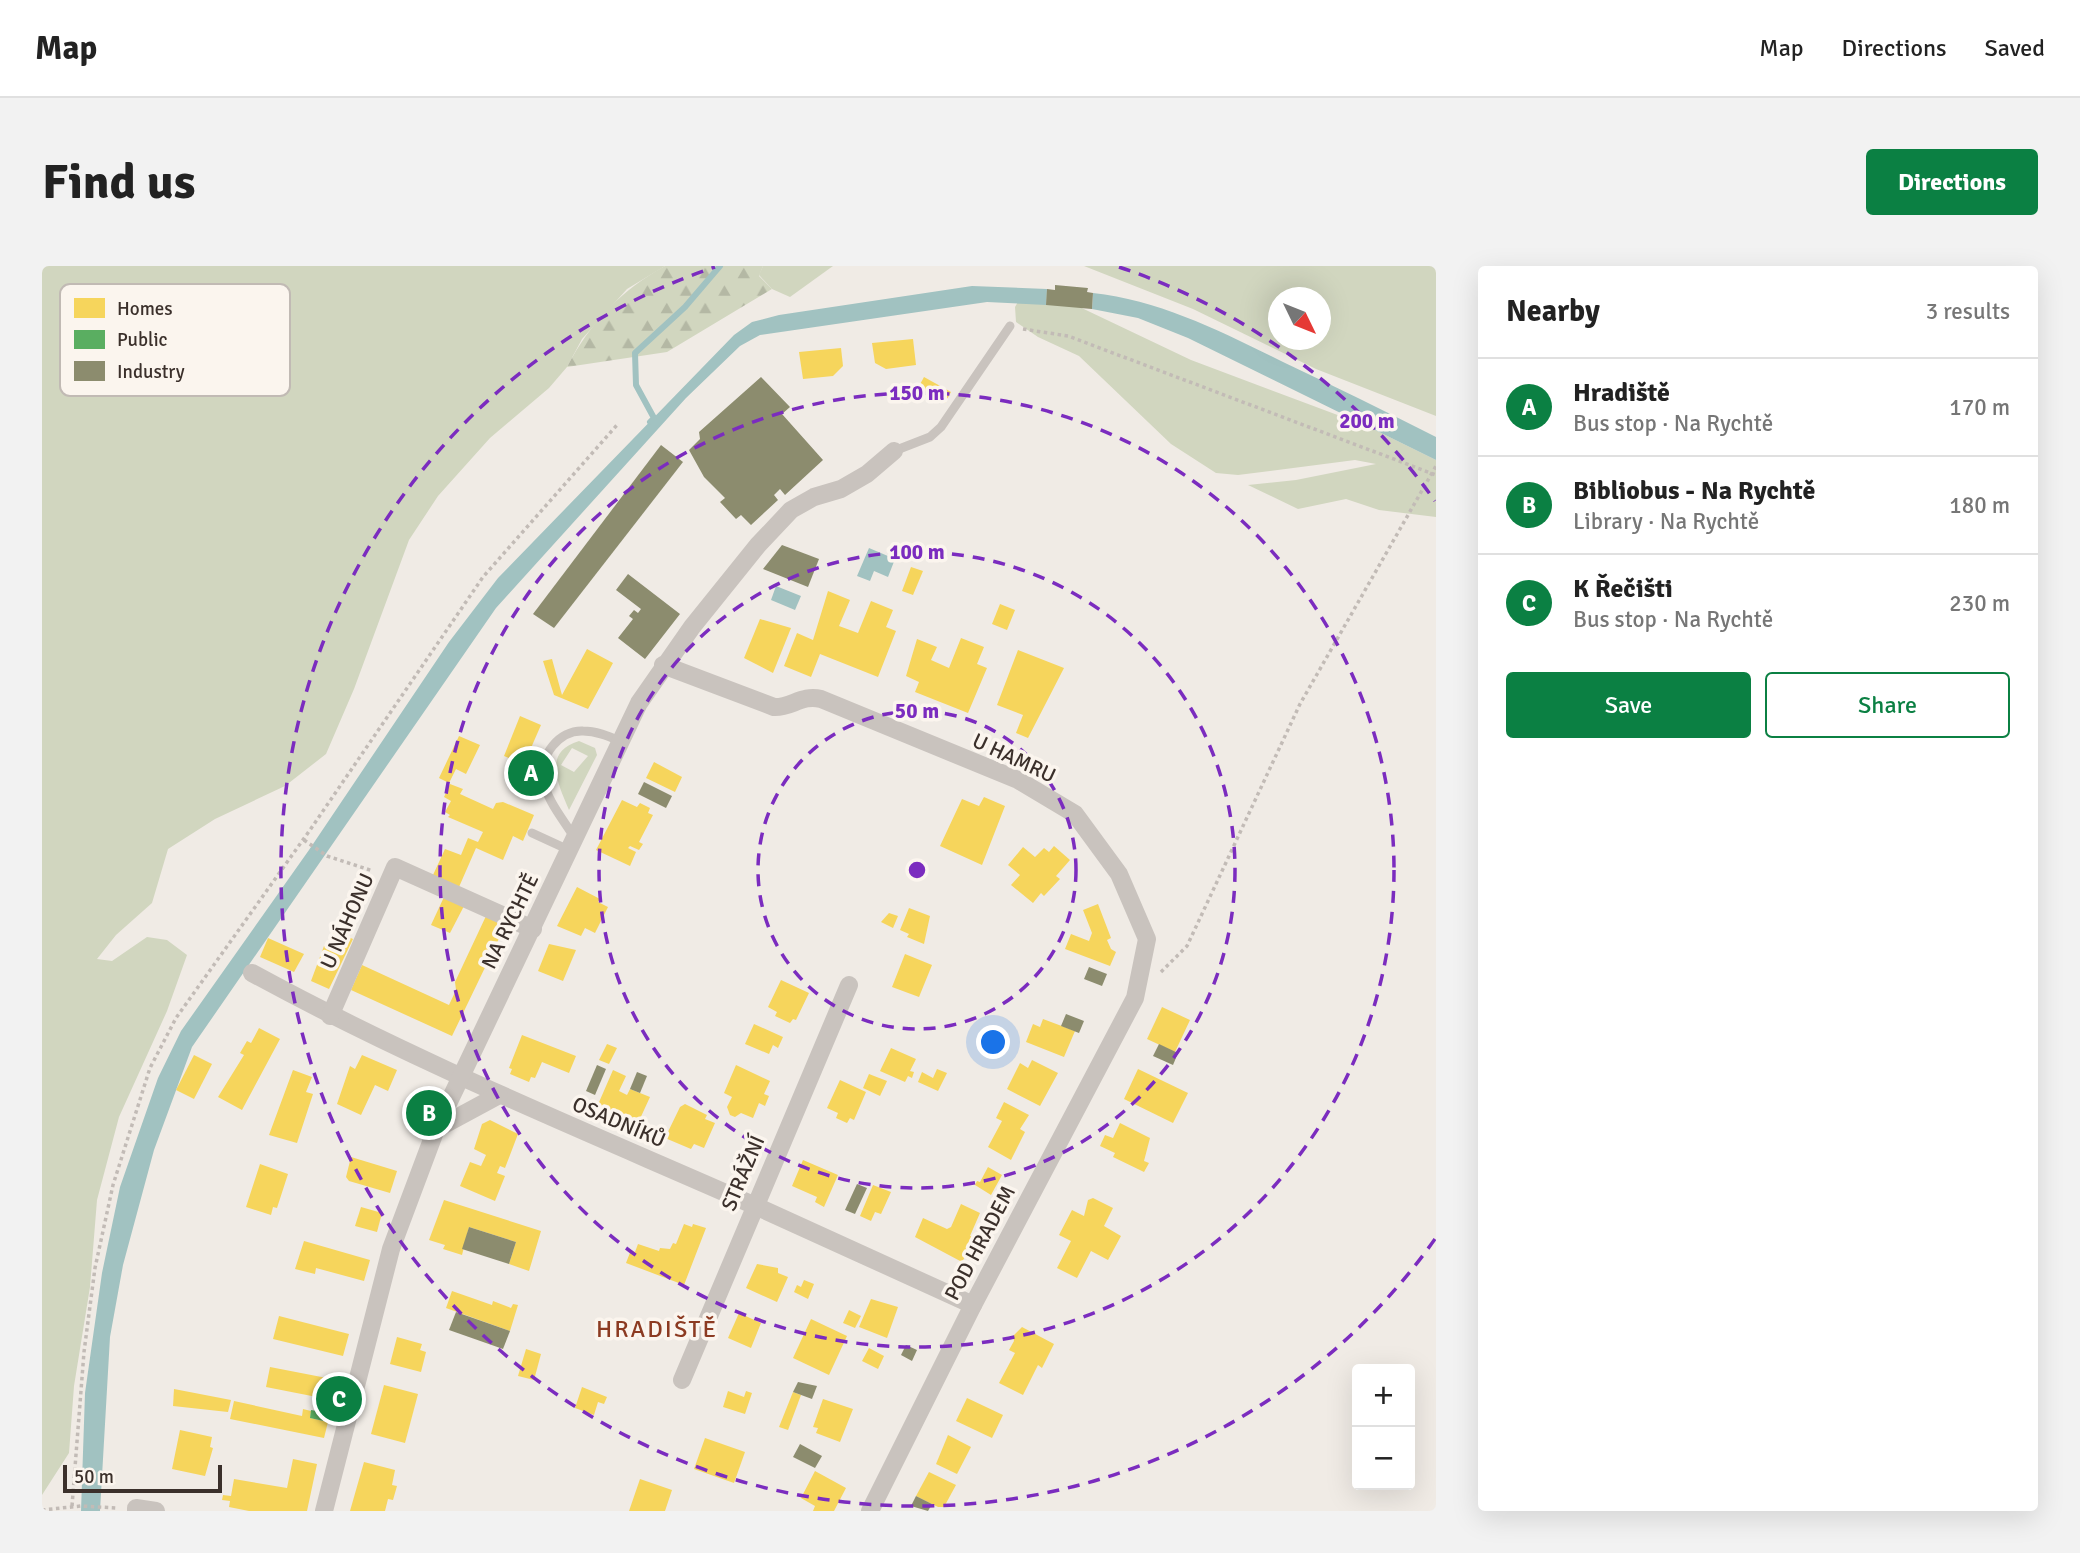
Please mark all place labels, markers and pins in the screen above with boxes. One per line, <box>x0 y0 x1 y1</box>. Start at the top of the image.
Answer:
pin: A <box>508 747 554 799</box>
centre of rings <box>905 858 929 882</box>
pin: B <box>406 1087 452 1139</box>
pin: C <box>316 1373 362 1425</box>

